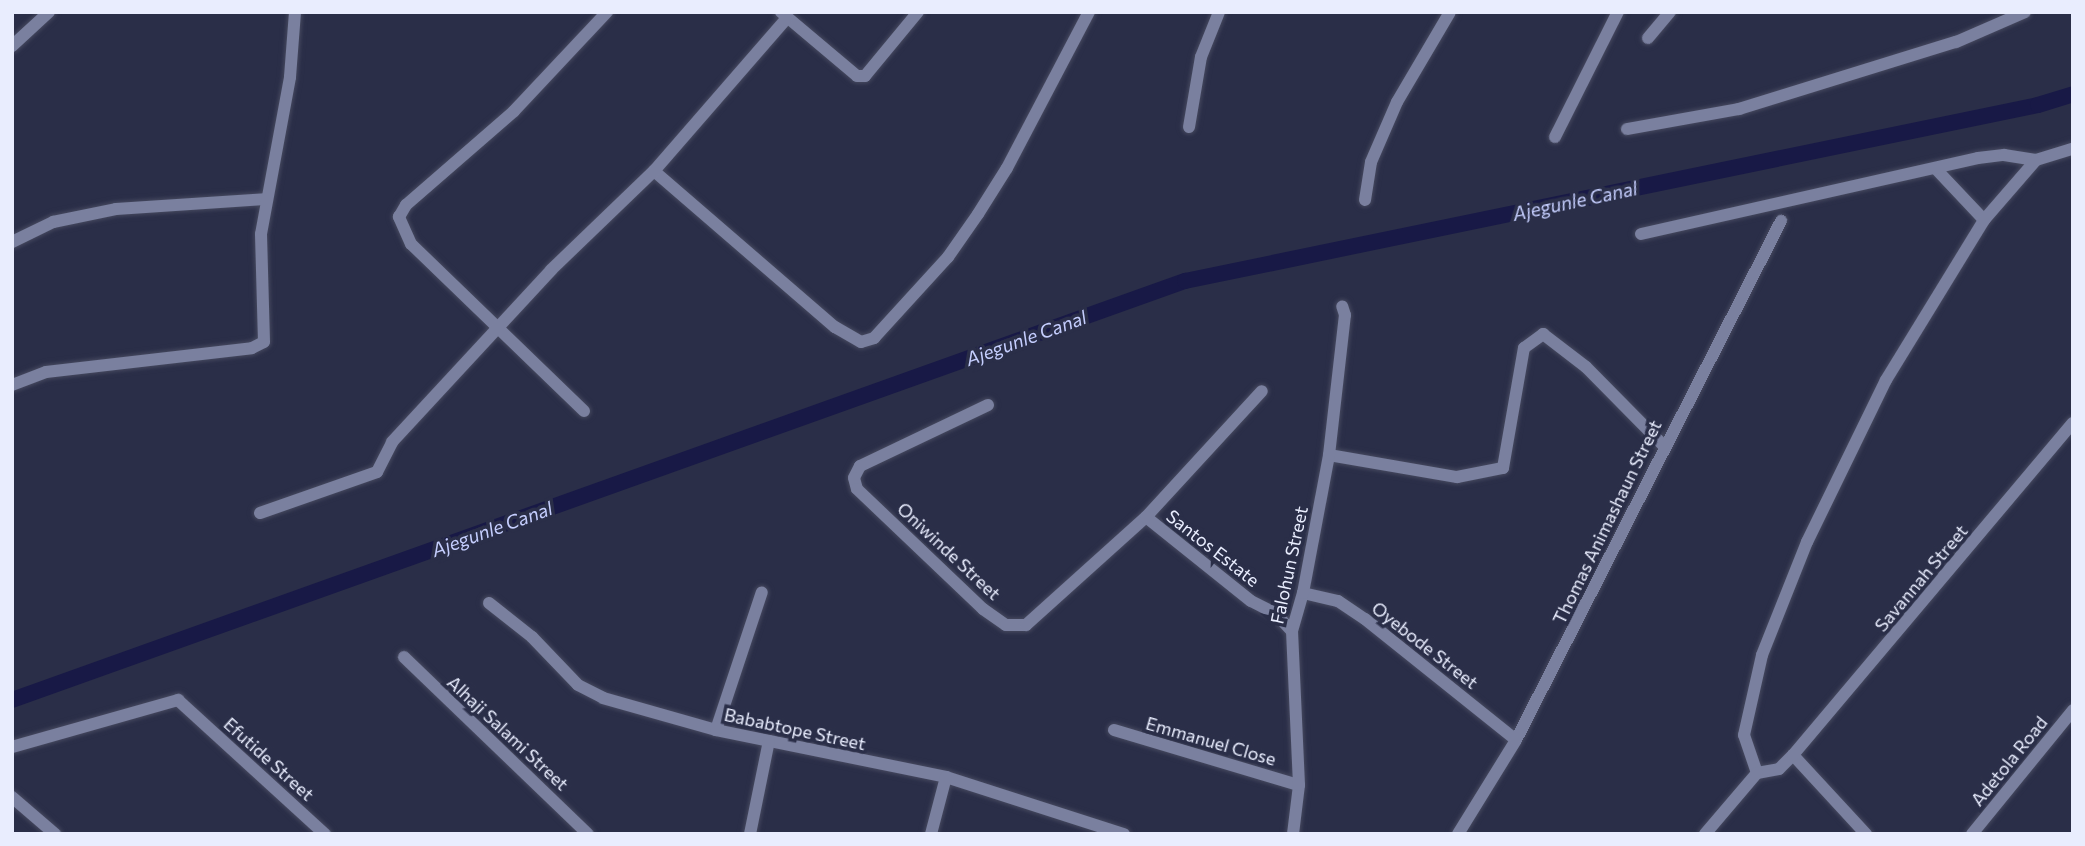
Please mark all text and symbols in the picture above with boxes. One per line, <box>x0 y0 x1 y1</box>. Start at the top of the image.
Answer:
water label: Ajegunle Canal <box>1511 177 1639 225</box>
water label: Ajegunle Canal <box>962 306 1090 370</box>
street label: Thomas Animashaun Street <box>1548 416 1666 628</box>
water label: Ajegunle Canal <box>428 497 556 561</box>
street label: Oniwinde Street <box>893 498 1005 604</box>
street label: Falohun Street <box>1266 504 1312 626</box>
street label: Santos Estate <box>1162 505 1264 591</box>
street label: Savannah Street <box>1870 520 1972 636</box>
street label: Oyebode Street <box>1368 597 1482 693</box>
street label: Alhaji Salami Street <box>443 671 573 795</box>
street label: Bababtope Street <box>722 703 868 755</box>
street label: Emmanuel Close <box>1143 712 1279 770</box>
street label: Adetola Road <box>1966 712 2052 810</box>
street label: Efutide Street <box>219 713 319 805</box>

